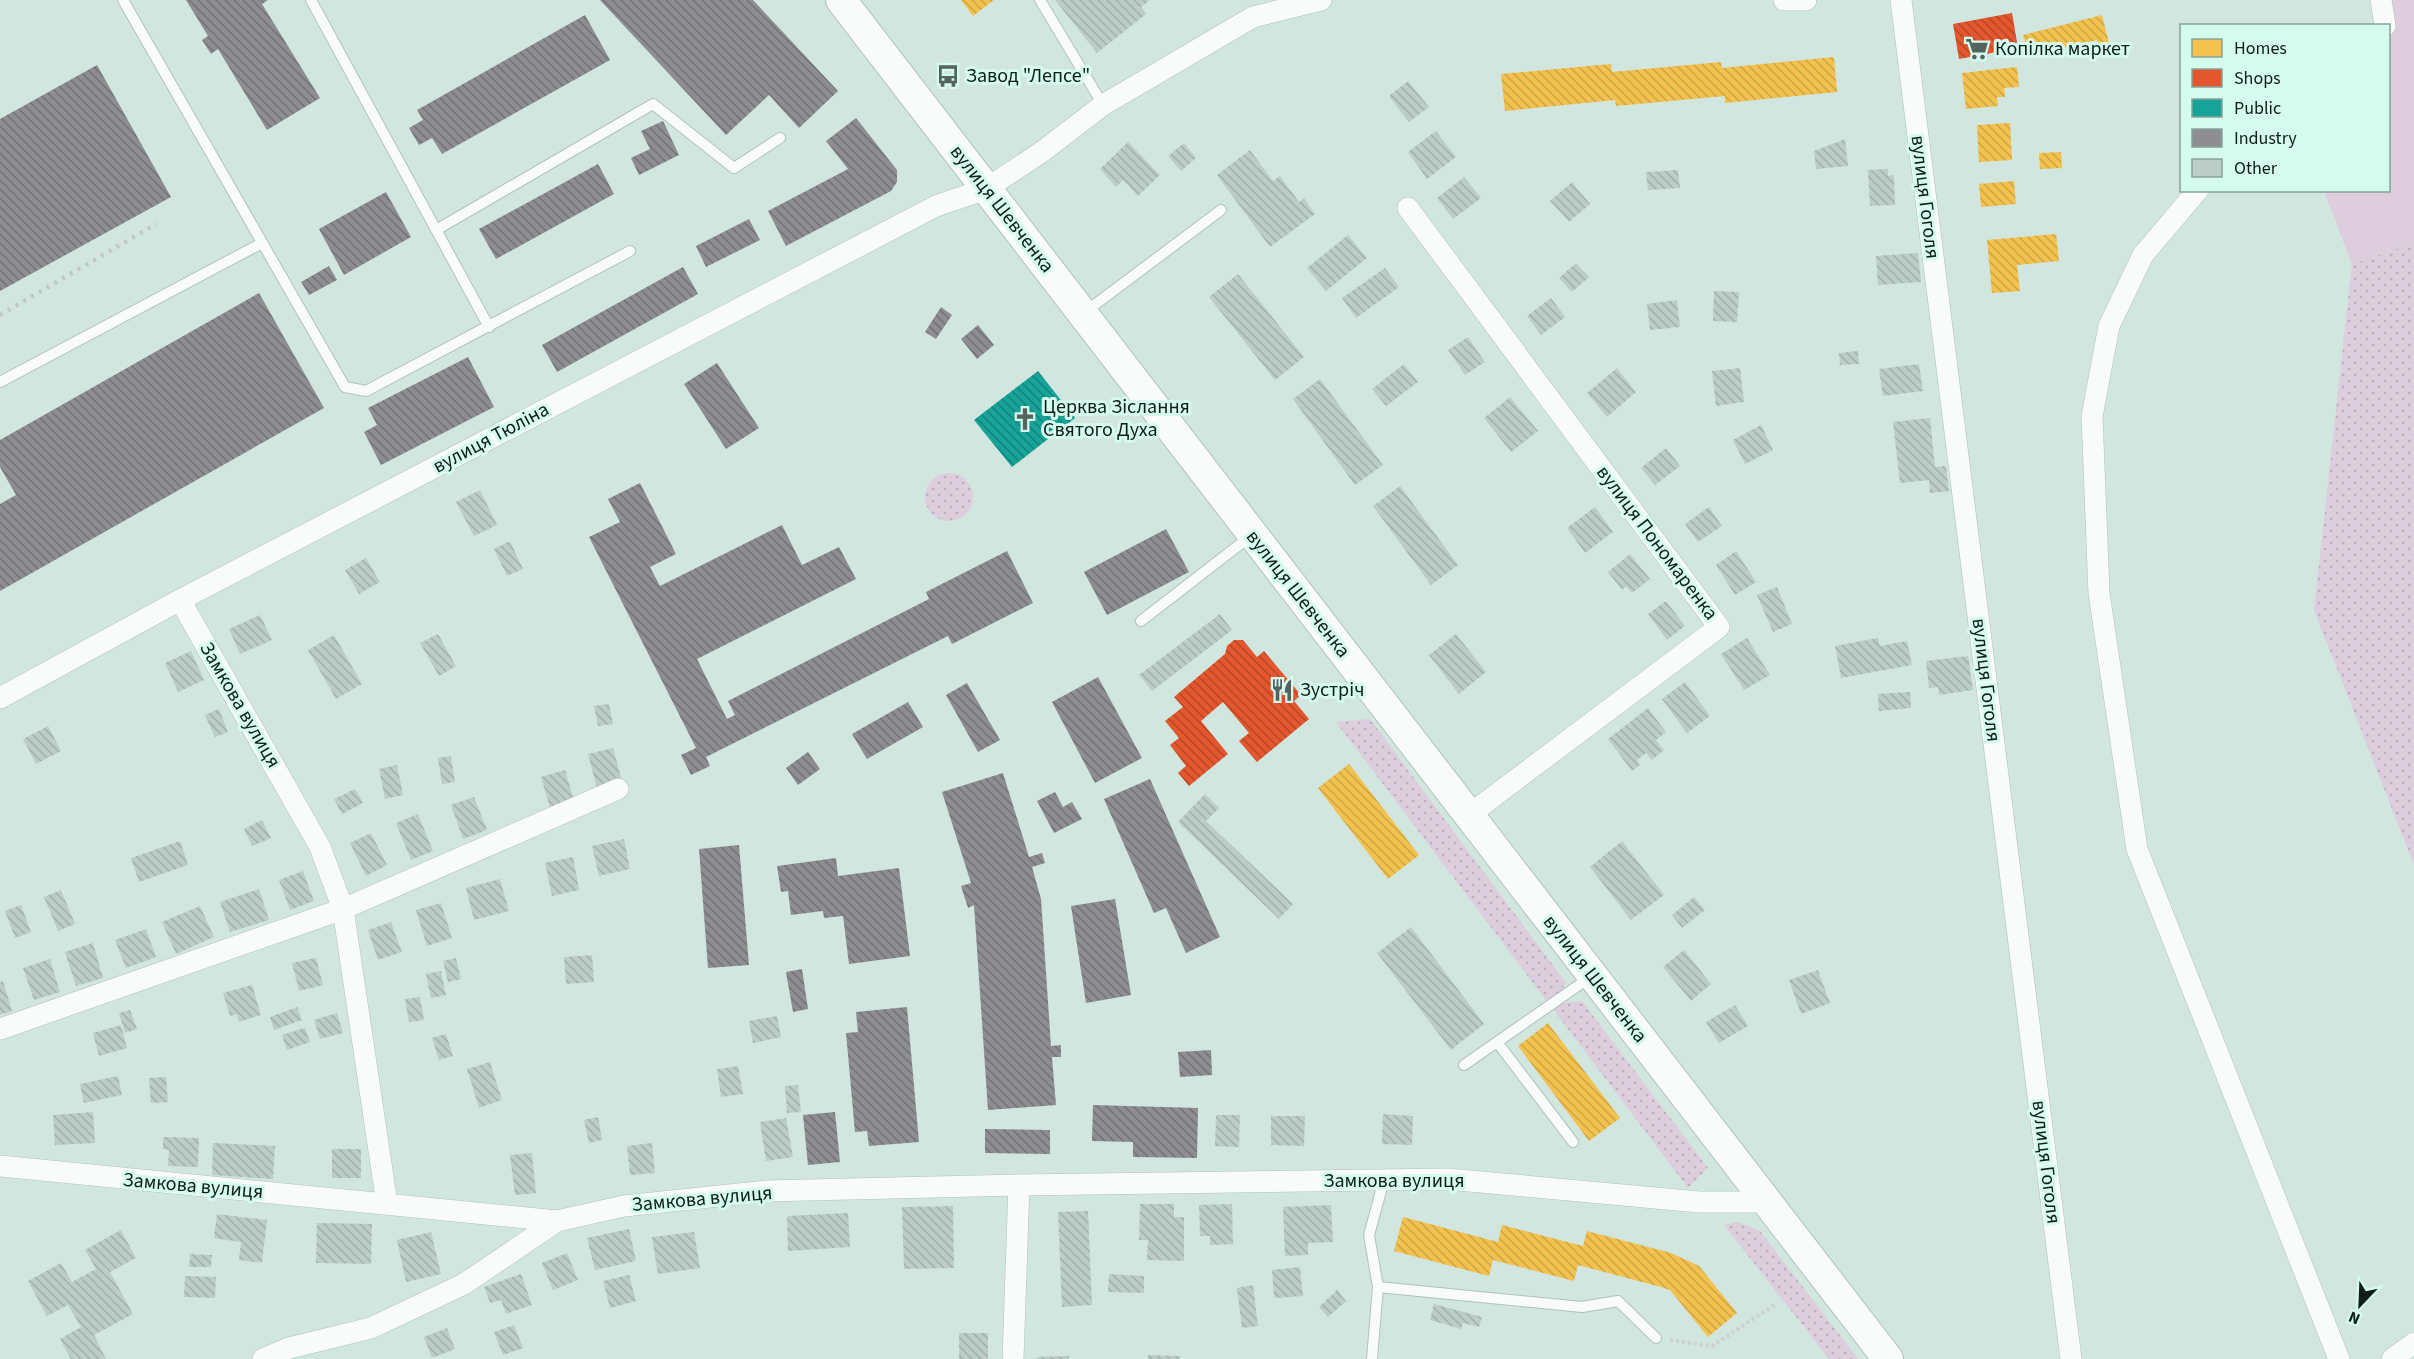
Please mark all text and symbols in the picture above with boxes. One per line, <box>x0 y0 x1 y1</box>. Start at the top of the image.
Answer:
legend <box>2180 24 2390 192</box>
place label: Копілка маркет <box>1995 35 2130 63</box>
supermarket icon: Копілка маркет <box>1964 36 1990 62</box>
text: Homes <box>2234 36 2287 61</box>
place label: Завод "Лепсе" <box>966 62 1090 90</box>
bus stop icon: Завод "Лепсе" <box>935 63 961 89</box>
text: Shops <box>2234 66 2281 91</box>
text: Public <box>2234 96 2281 121</box>
text: Industry <box>2234 126 2297 151</box>
street label: вулиця Гоголя <box>1904 134 1946 260</box>
street label: вулиця Шевченка <box>943 139 1061 279</box>
text: Other <box>2234 156 2278 181</box>
place label: Церква Зіслання Святого Духа <box>1043 393 1190 444</box>
street label: вулиця Тюліна <box>428 396 554 480</box>
church icon: Церква Зіслання Святого Духа <box>1012 406 1038 432</box>
street label: вулиця Пономаренка <box>1589 460 1725 626</box>
street label: вулиця Шевченка <box>1239 524 1357 664</box>
street label: вулиця Гоголя <box>1965 617 2007 743</box>
street label: Замкова вулиця <box>193 637 287 773</box>
place label: Зустріч <box>1300 676 1364 704</box>
restaurant icon: Зустріч <box>1269 677 1295 703</box>
street label: вулиця Шевченка <box>1536 909 1654 1049</box>
street label: вулиця Гоголя <box>2025 1099 2067 1225</box>
street label: Замкова вулиця <box>122 1166 264 1206</box>
street label: Замкова вулиця <box>1323 1167 1465 1195</box>
street label: Замкова вулиця <box>631 1179 773 1219</box>
north arrow <box>2330 1275 2390 1335</box>
text: N <box>2345 1306 2364 1330</box>

